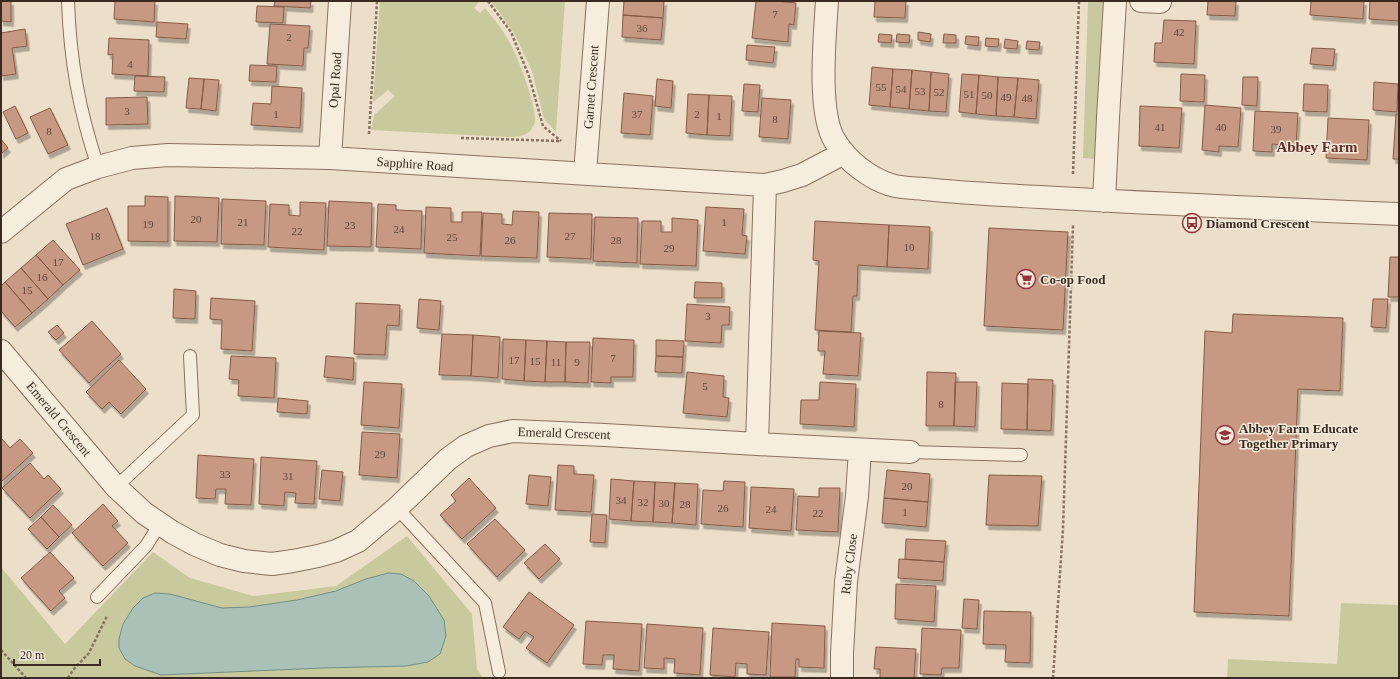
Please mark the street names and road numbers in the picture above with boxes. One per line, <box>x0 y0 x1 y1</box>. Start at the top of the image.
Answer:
street label: Garnet Crescent <box>581 44 601 129</box>
street label: Opal Road <box>326 51 344 108</box>
street label: Sapphire Road <box>376 154 454 174</box>
street label: Emerald Crescent <box>23 379 95 460</box>
street label: Emerald Crescent <box>517 424 611 442</box>
street label: Ruby Close <box>838 533 860 595</box>

